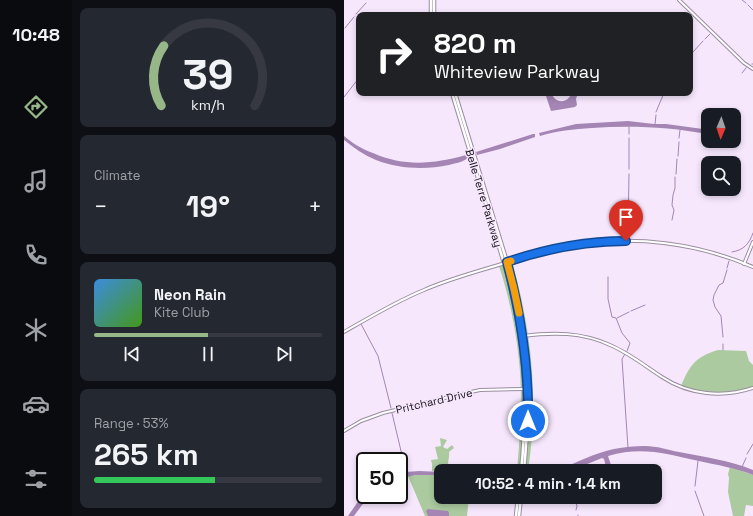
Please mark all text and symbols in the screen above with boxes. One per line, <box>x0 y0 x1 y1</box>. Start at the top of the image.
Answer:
text: 10:48 <box>12 23 60 46</box>
text: 820 m <box>434 25 517 61</box>
icon: right <box>368 28 420 80</box>
text: 39 <box>183 47 234 100</box>
text: Whiteview Parkway <box>434 60 600 83</box>
icon: directions <box>22 93 50 121</box>
text: km/h <box>191 95 225 113</box>
north arrow <box>701 108 741 148</box>
map controls <box>701 108 741 196</box>
street label: Belle Terre Parkway <box>462 147 506 249</box>
button: search <box>701 156 741 196</box>
icon: music <box>22 167 50 195</box>
text: Climate <box>94 167 140 184</box>
text: 19° <box>186 187 230 226</box>
text: − <box>94 192 108 220</box>
text: + <box>308 192 322 220</box>
pin <box>609 200 643 241</box>
icon: arrive <box>615 206 637 228</box>
icon: phone <box>22 241 50 269</box>
text: Neon Rain <box>154 285 226 304</box>
text: Kite Club <box>154 304 210 321</box>
icon: climate <box>22 316 50 344</box>
icon: previous <box>121 343 143 365</box>
icon: pause <box>197 343 219 365</box>
icon: next <box>273 343 295 365</box>
street label: Pritchard Drive <box>394 385 474 417</box>
icon: car <box>22 390 50 418</box>
position arrow <box>507 400 549 442</box>
text: Range · 53% <box>94 415 168 432</box>
text: 265 km <box>94 435 199 474</box>
speed limit sign: 50 <box>356 452 408 504</box>
icon: filters <box>22 465 50 493</box>
text: 10:52 · 4 min · 1.4 km <box>475 474 621 493</box>

